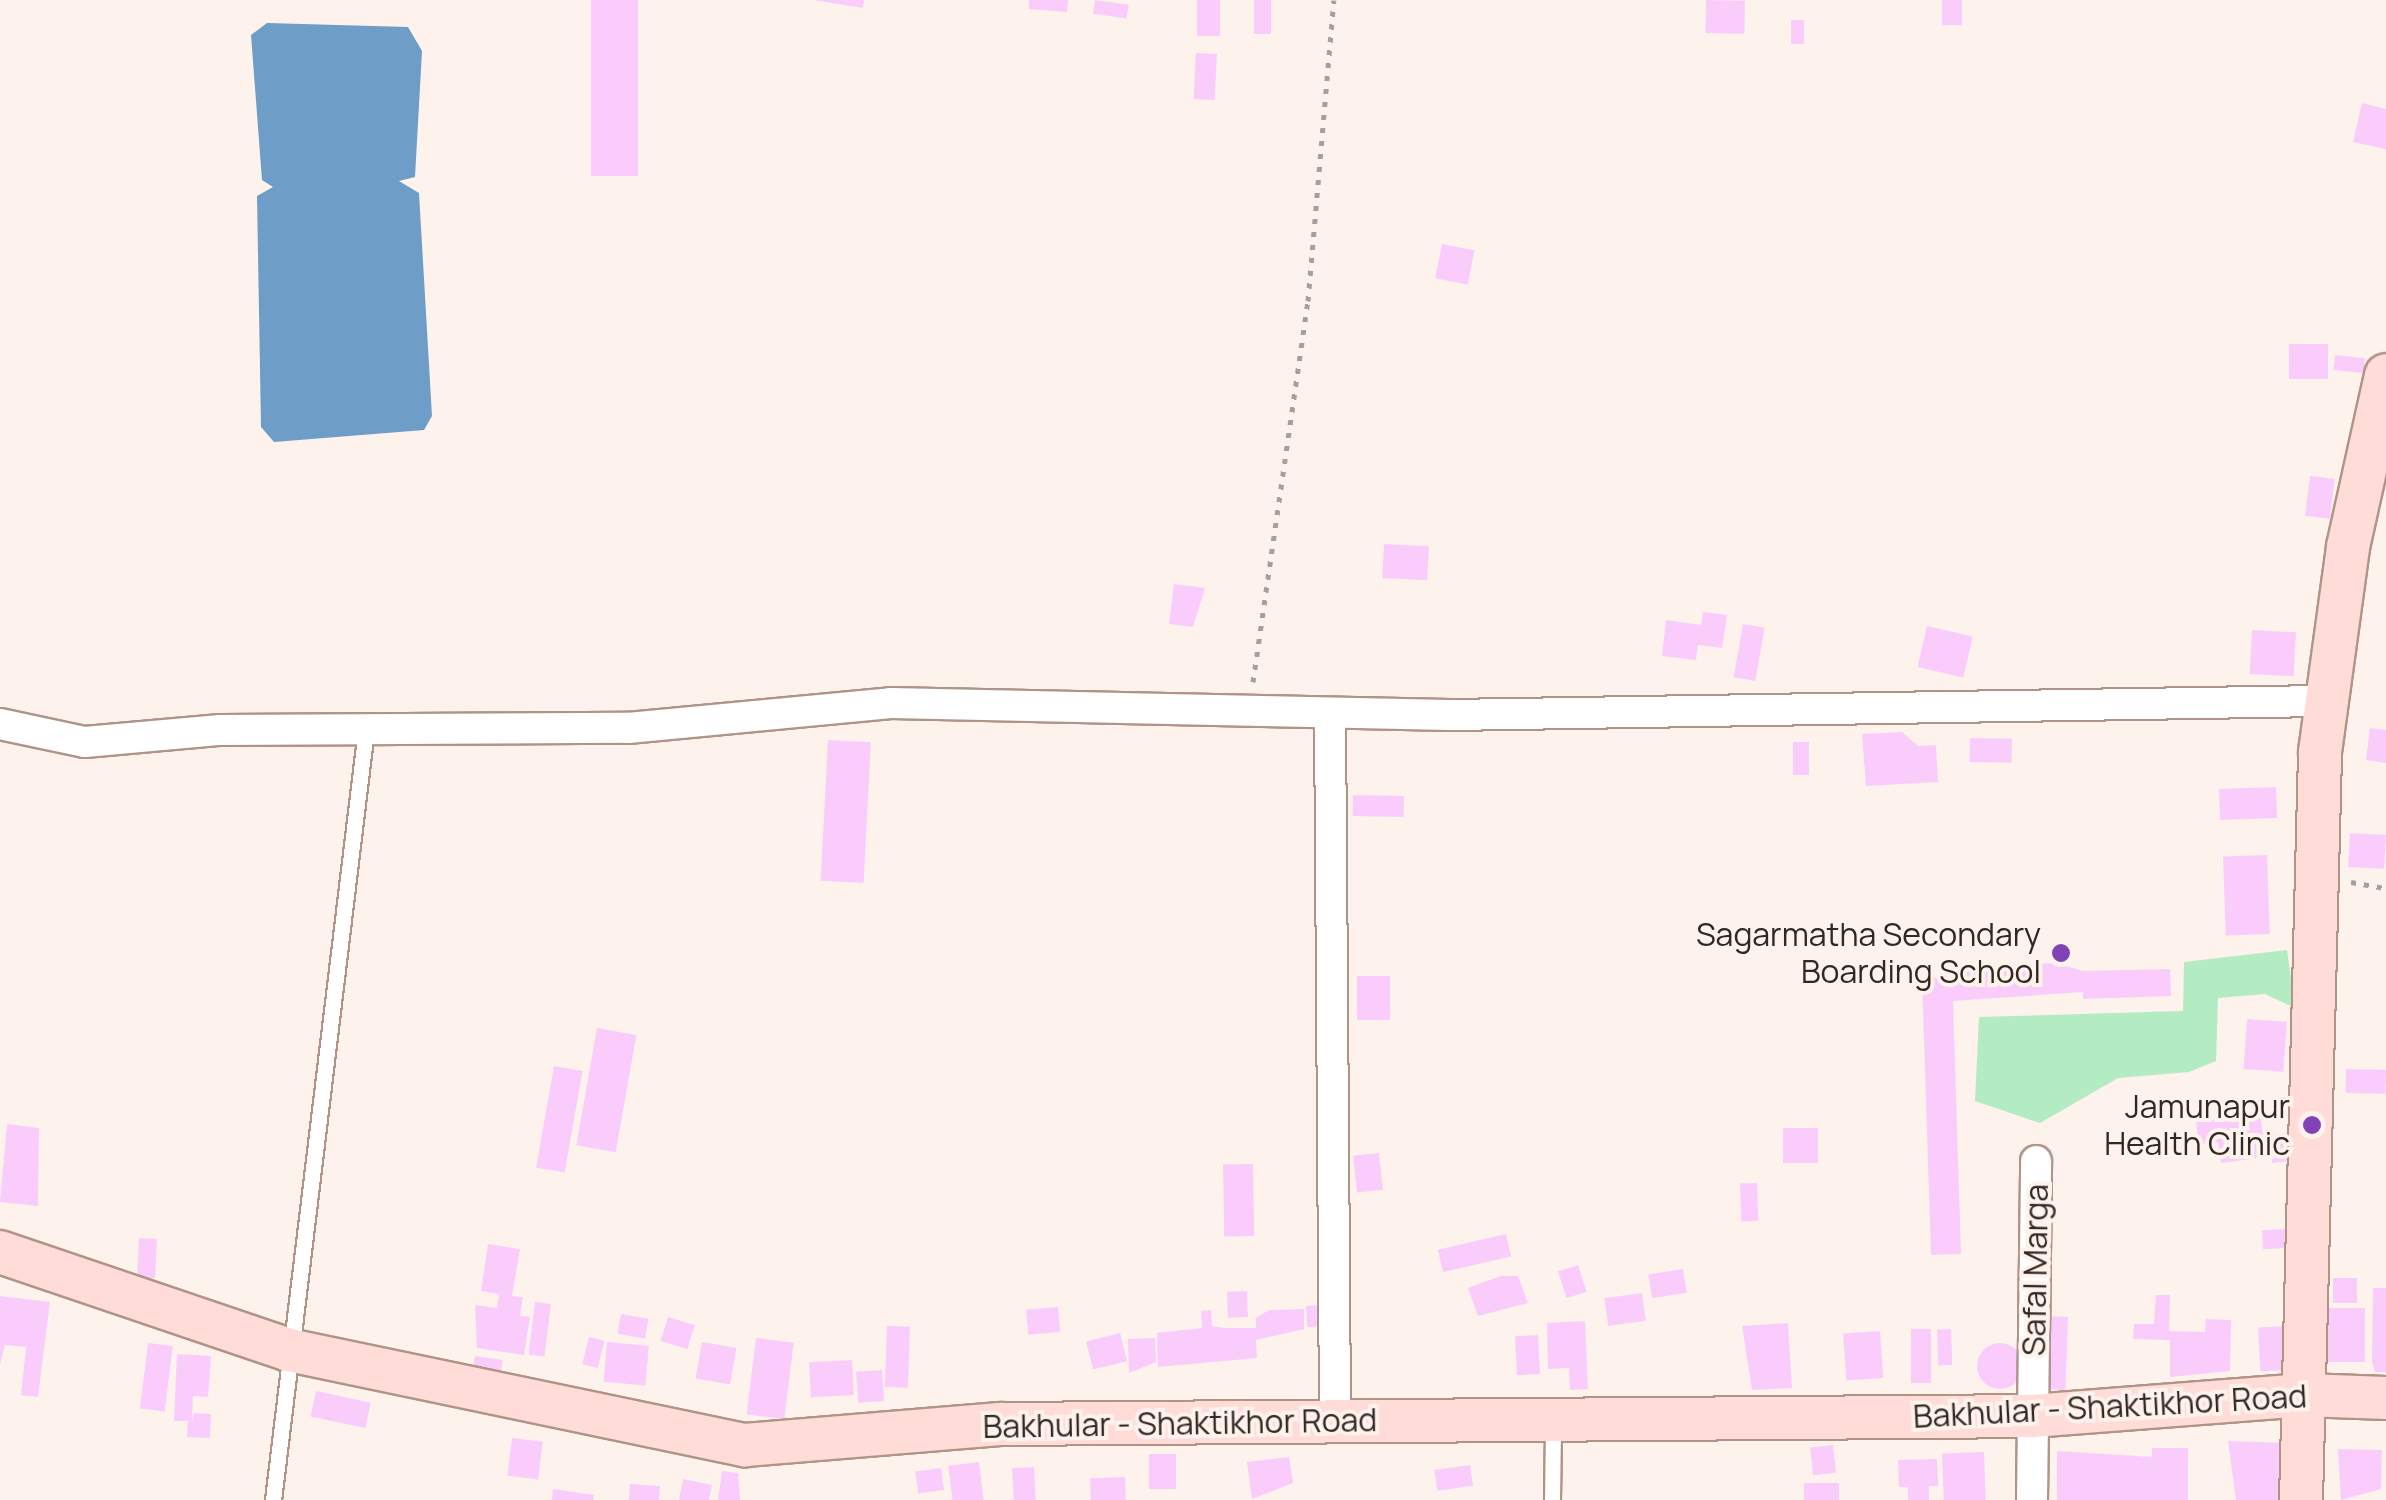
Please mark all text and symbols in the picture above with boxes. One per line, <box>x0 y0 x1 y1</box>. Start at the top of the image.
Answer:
place label: Sagarmatha Secondary Boarding School <box>1696 916 2041 991</box>
marker: Sagarmatha Secondary Boarding School <box>2050 942 2072 964</box>
place label: Jamunapur Health Clinic <box>2104 1088 2290 1163</box>
marker: Jamunapur Health Clinic <box>2299 1112 2325 1138</box>
street label: Safal Marga <box>2014 1184 2056 1356</box>
street label: Bakhular - Shaktikhor Road <box>1912 1377 2308 1435</box>
street label: Bakhular - Shaktikhor Road <box>982 1400 1378 1446</box>

